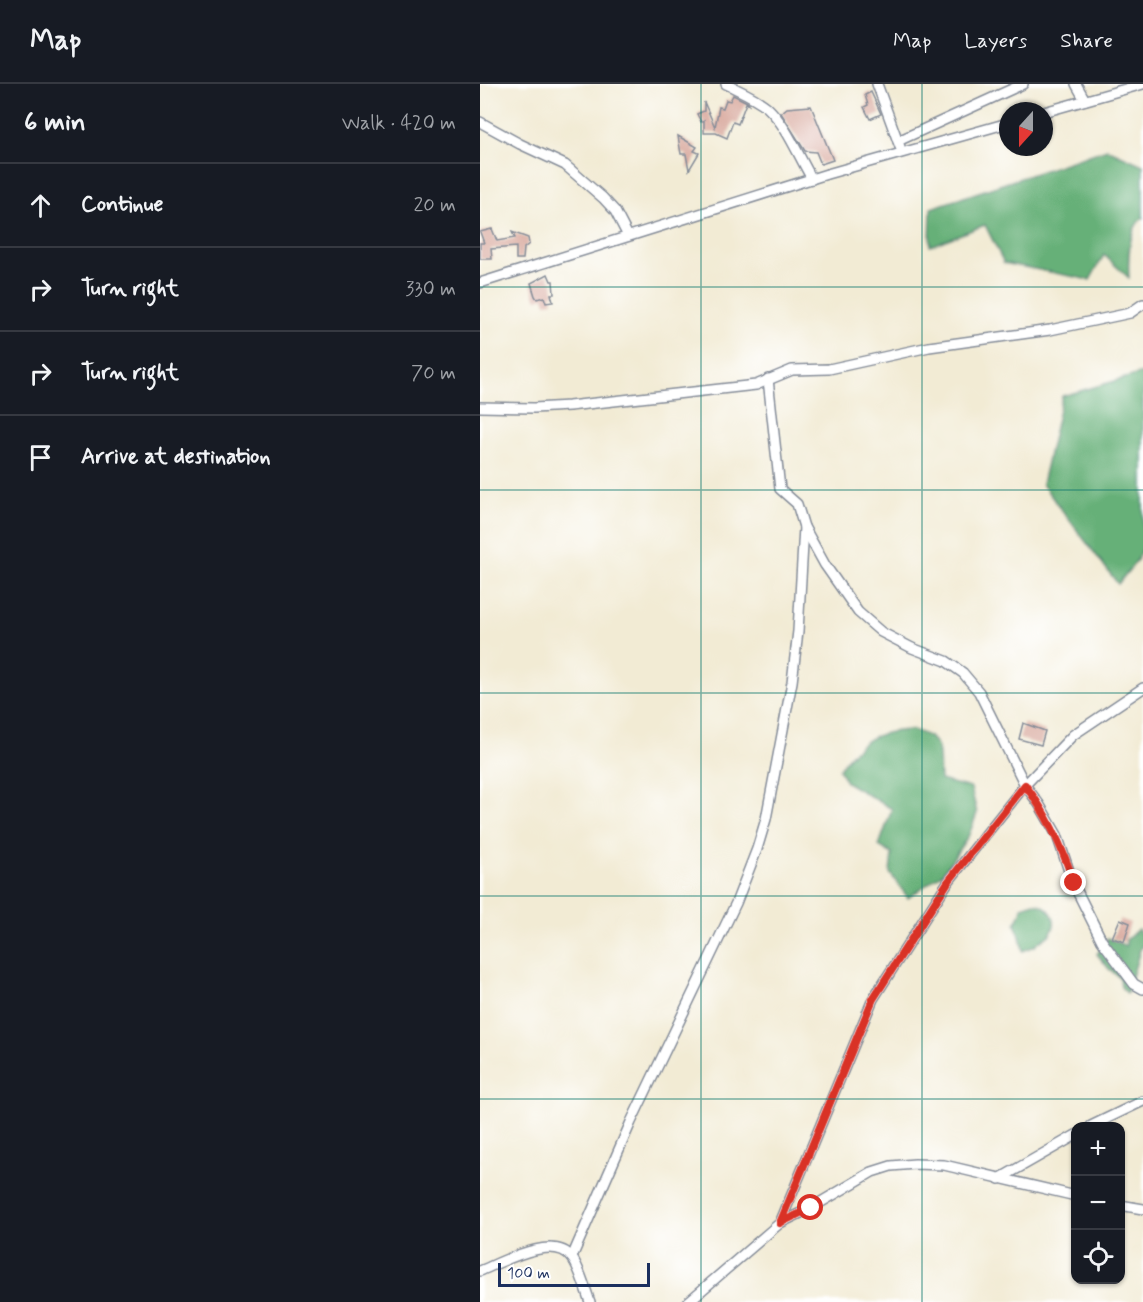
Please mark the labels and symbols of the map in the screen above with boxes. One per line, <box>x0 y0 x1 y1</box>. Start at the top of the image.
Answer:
north arrow <box>999 102 1053 156</box>
route end <box>1060 869 1086 895</box>
route start <box>797 1194 823 1220</box>
scale bar <box>498 1260 650 1288</box>

